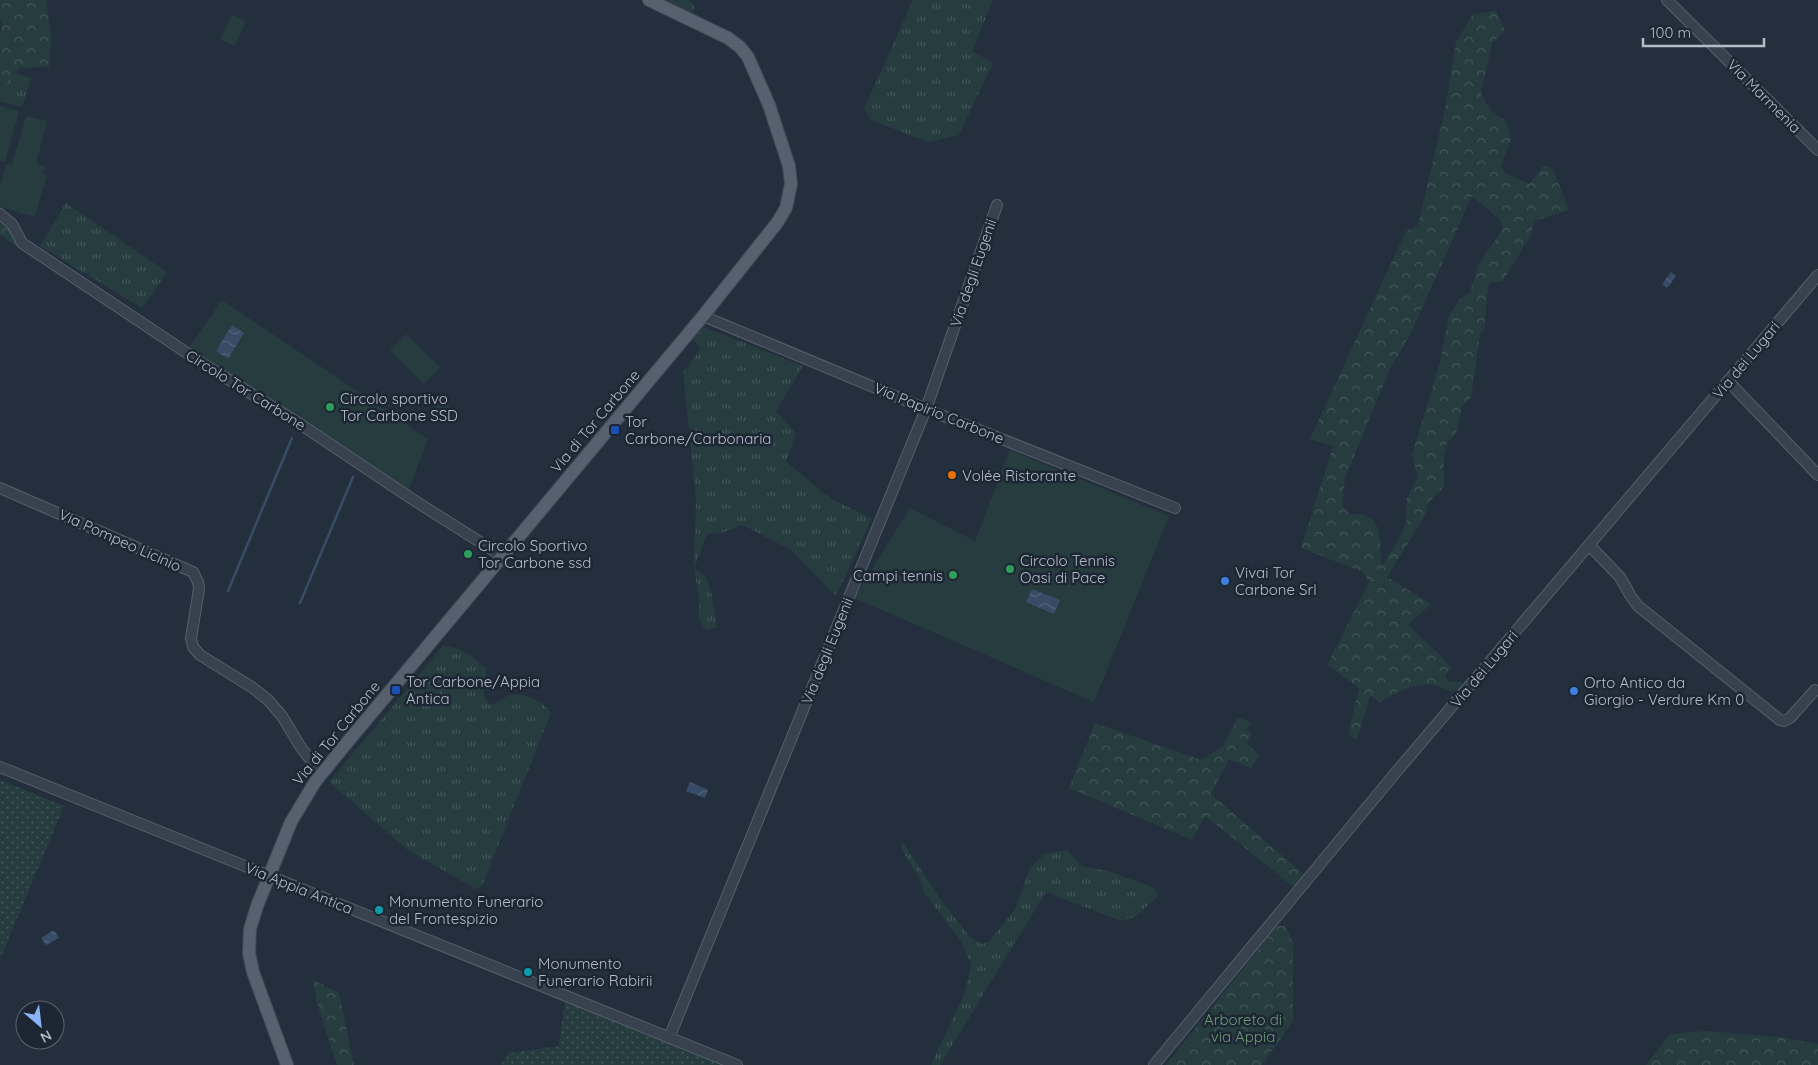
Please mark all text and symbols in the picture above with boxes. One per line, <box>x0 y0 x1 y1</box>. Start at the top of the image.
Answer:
scale bar <box>1643 15 1764 47</box>
text: 100 m <box>1650 23 1691 42</box>
street label: Via Marmenia <box>1723 55 1805 137</box>
street label: Via degli Eugenii <box>946 216 1000 330</box>
street label: Via dei Lugari <box>1708 318 1784 402</box>
street label: Circolo Tor Carbone <box>182 345 310 435</box>
street label: Via di Tor Carbone <box>546 366 644 476</box>
street label: Via Papirio Carbone <box>871 378 1007 448</box>
place label: Circolo sportivo Tor Carbone SSD <box>340 389 458 425</box>
marker: Circolo sportivo Tor Carbone SSD <box>324 401 336 413</box>
place label: Tor Carbone/Carbonaria <box>625 412 771 448</box>
marker: Tor Carbone/Carbonaria <box>609 424 621 436</box>
place label: Volée Ristorante <box>962 466 1076 485</box>
marker: Volée Ristorante <box>946 469 958 481</box>
street label: Via Pompeo Licinio <box>56 505 184 575</box>
place label: Circolo Sportivo Tor Carbone ssd <box>478 536 591 572</box>
marker: Circolo Sportivo Tor Carbone ssd <box>462 548 474 560</box>
place label: Circolo Tennis Oasi di Pace <box>1020 551 1115 587</box>
marker: Circolo Tennis Oasi di Pace <box>1004 563 1016 575</box>
place label: Vivai Tor Carbone Srl <box>1235 563 1317 599</box>
place label: Campi tennis <box>853 566 943 585</box>
marker: Campi tennis <box>947 569 959 581</box>
marker: Vivai Tor Carbone Srl <box>1219 575 1231 587</box>
street label: Via degli Eugenii <box>797 595 857 707</box>
street label: Via dei Lugari <box>1446 627 1522 711</box>
place label: Tor Carbone/Appia Antica <box>406 672 540 708</box>
place label: Orto Antico da Giorgio - Verdure Km 0 <box>1584 673 1744 709</box>
street label: Via di Tor Carbone <box>288 677 384 789</box>
marker: Tor Carbone/Appia Antica <box>390 684 402 696</box>
marker: Orto Antico da Giorgio - Verdure Km 0 <box>1568 685 1580 697</box>
street label: Via Appia Antica <box>243 858 355 918</box>
place label: Monumento Funerario del Frontespizio <box>389 892 543 928</box>
marker: Monumento Funerario del Frontespizio <box>373 904 385 916</box>
place label: Monumento Funerario Rabirii <box>538 954 652 990</box>
marker: Monumento Funerario Rabirii <box>522 966 534 978</box>
north arrow <box>15 1000 65 1050</box>
park label: Arboreto di via Appia <box>1204 1010 1282 1046</box>
text: N <box>37 1026 55 1047</box>

